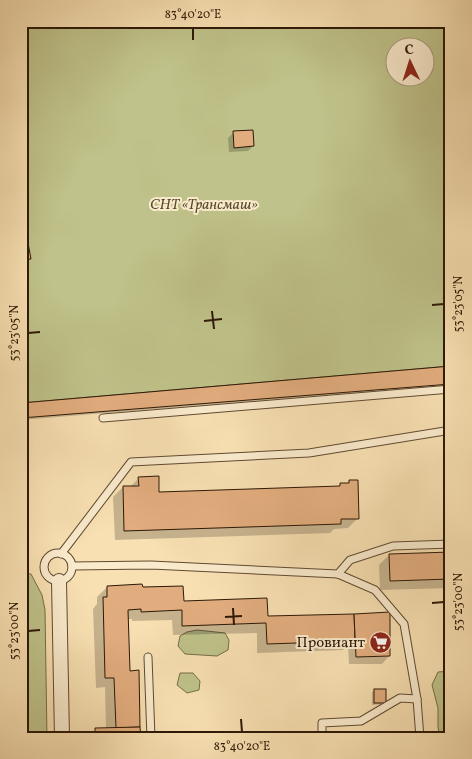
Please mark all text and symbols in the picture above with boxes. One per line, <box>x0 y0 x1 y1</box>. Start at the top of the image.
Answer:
text: 83°40'20"E <box>165 7 221 23</box>
north arrow <box>384 38 434 88</box>
text: С <box>404 41 414 60</box>
park label: СНТ «Трансмаш» <box>150 195 258 216</box>
text: 53°23'05"N <box>451 276 467 332</box>
text: 53°23'05"N <box>7 305 23 361</box>
text: 53°23'00"N <box>451 573 467 631</box>
text: 53°23'00"N <box>7 602 23 660</box>
supermarket icon: Провиант <box>369 630 393 654</box>
place label: Провиант <box>297 633 365 654</box>
text: 83°40'20"E <box>214 739 270 755</box>

